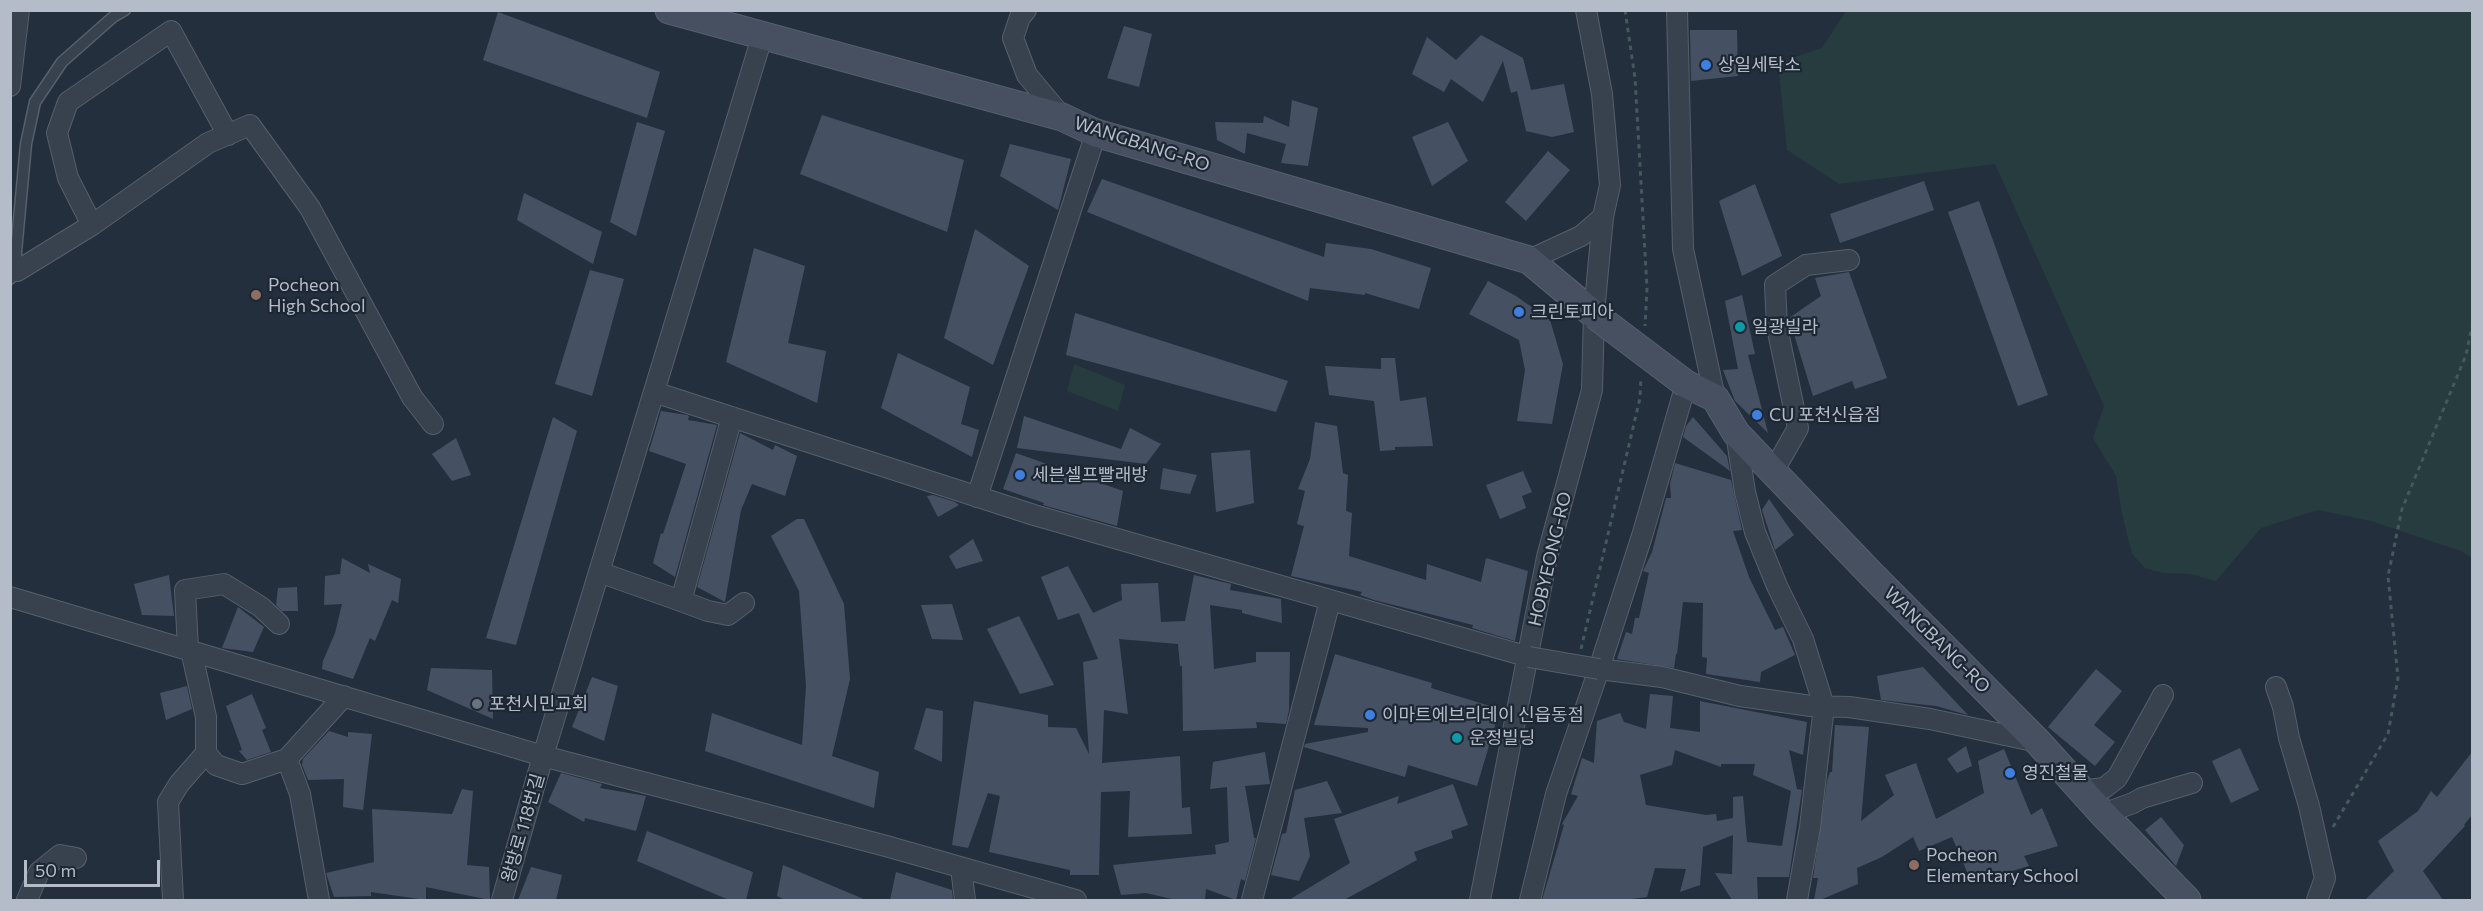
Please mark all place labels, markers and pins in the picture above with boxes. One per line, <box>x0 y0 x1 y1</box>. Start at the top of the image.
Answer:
place label: 상일세탁소 <box>1718 54 1801 76</box>
marker: 상일세탁소 <box>1699 58 1713 72</box>
place label: Pocheon High School <box>268 274 365 316</box>
marker: Pocheon High School <box>249 288 263 302</box>
place label: 크린토피아 <box>1531 301 1614 323</box>
marker: 크린토피아 <box>1512 305 1526 319</box>
place label: 일광빌라 <box>1752 316 1818 338</box>
marker: 일광빌라 <box>1733 320 1747 334</box>
place label: CU 포천신읍점 <box>1769 404 1881 426</box>
marker: CU 포천신읍점 <box>1750 408 1764 422</box>
place label: 세븐셀프빨래방 <box>1032 464 1148 486</box>
marker: 세븐셀프빨래방 <box>1013 468 1027 482</box>
place label: 포천시민교회 <box>489 693 588 715</box>
marker: 포천시민교회 <box>470 697 484 711</box>
place label: 이마트에브리데이 신읍동점 <box>1382 704 1584 726</box>
marker: 이마트에브리데이 신읍동점 <box>1363 708 1377 722</box>
place label: 운정빌딩 <box>1469 727 1535 749</box>
marker: 운정빌딩 <box>1450 731 1464 745</box>
place label: 영진철물 <box>2022 762 2088 784</box>
marker: 영진철물 <box>2003 766 2017 780</box>
place label: Pocheon Elementary School <box>1926 844 2079 886</box>
marker: Pocheon Elementary School <box>1907 858 1921 872</box>

